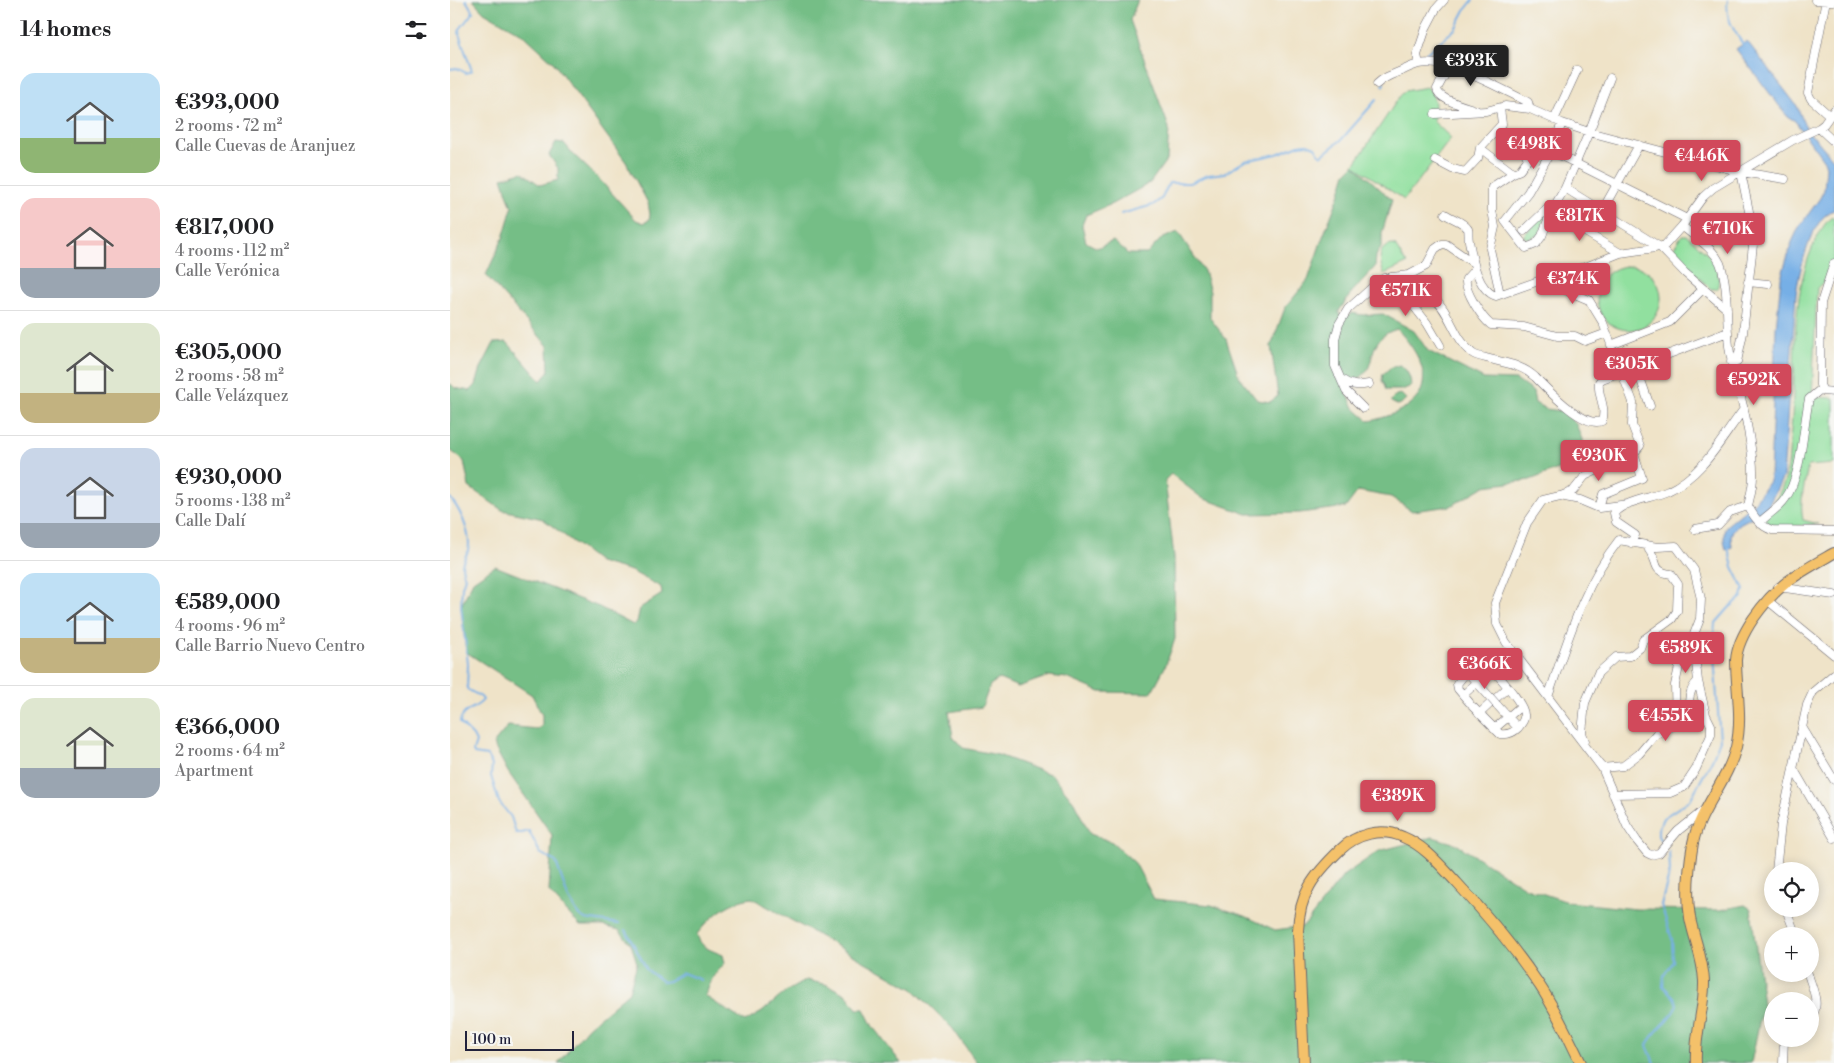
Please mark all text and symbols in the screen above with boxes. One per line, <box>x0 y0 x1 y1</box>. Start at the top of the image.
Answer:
icon: filters <box>402 16 430 44</box>
text: 14 homes <box>20 17 111 43</box>
pin: €393K <box>1436 44 1506 87</box>
text: €393K <box>1445 51 1497 71</box>
text: €393,000 <box>175 90 279 116</box>
icon: home <box>60 93 120 153</box>
text: 2 rooms · 72 m² <box>175 116 282 136</box>
pin: €498K <box>1499 128 1569 170</box>
text: €498K <box>1507 134 1561 154</box>
text: Calle Cuevas de Aranjuez <box>175 136 355 156</box>
pin: €446K <box>1667 140 1737 182</box>
text: €446K <box>1674 146 1730 166</box>
pin: €817K <box>1545 200 1615 242</box>
text: €817K <box>1555 206 1605 226</box>
pin: €710K <box>1693 212 1763 255</box>
text: €817,000 <box>175 215 274 241</box>
icon: home <box>60 218 120 278</box>
text: €710K <box>1702 219 1754 239</box>
text: 4 rooms · 112 m² <box>175 241 289 261</box>
text: Calle Verónica <box>175 261 280 281</box>
pin: €374K <box>1538 262 1608 305</box>
text: €374K <box>1547 269 1599 289</box>
pin: €571K <box>1371 274 1441 317</box>
text: €571K <box>1381 281 1431 301</box>
text: €305,000 <box>175 340 282 366</box>
icon: home <box>60 343 120 403</box>
pin: €305K <box>1597 348 1667 390</box>
text: €305K <box>1605 354 1659 374</box>
pin: €592K <box>1719 364 1789 406</box>
text: 2 rooms · 58 m² <box>175 366 284 386</box>
text: €592K <box>1727 370 1781 390</box>
text: Calle Velázquez <box>175 386 288 406</box>
pin: €930K <box>1564 440 1634 482</box>
text: €930K <box>1572 446 1626 466</box>
text: €930,000 <box>175 465 282 491</box>
icon: home <box>60 468 120 528</box>
text: 5 rooms · 138 m² <box>175 491 291 511</box>
text: Calle Dalí <box>175 511 245 531</box>
text: €589,000 <box>175 590 281 616</box>
icon: home <box>60 593 120 653</box>
text: 4 rooms · 96 m² <box>175 616 285 636</box>
pin: €589K <box>1651 632 1721 674</box>
text: Calle Barrio Nuevo Centro <box>175 636 365 656</box>
text: €589K <box>1659 638 1713 658</box>
pin: €366K <box>1450 648 1520 690</box>
text: €366K <box>1458 654 1512 674</box>
pin: €455K <box>1631 700 1701 742</box>
text: €455K <box>1639 706 1693 726</box>
text: €366,000 <box>175 715 280 741</box>
icon: home <box>60 718 120 778</box>
text: 2 rooms · 64 m² <box>175 741 285 761</box>
text: Apartment <box>175 761 254 781</box>
pin: €389K <box>1363 780 1433 822</box>
text: €389K <box>1371 786 1425 806</box>
map controls <box>1764 862 1819 1047</box>
button: locate <box>1764 862 1819 917</box>
button: + <box>1764 927 1819 982</box>
button: − <box>1764 992 1819 1047</box>
scale bar <box>465 1028 574 1051</box>
text: 100 m <box>472 1031 511 1049</box>

